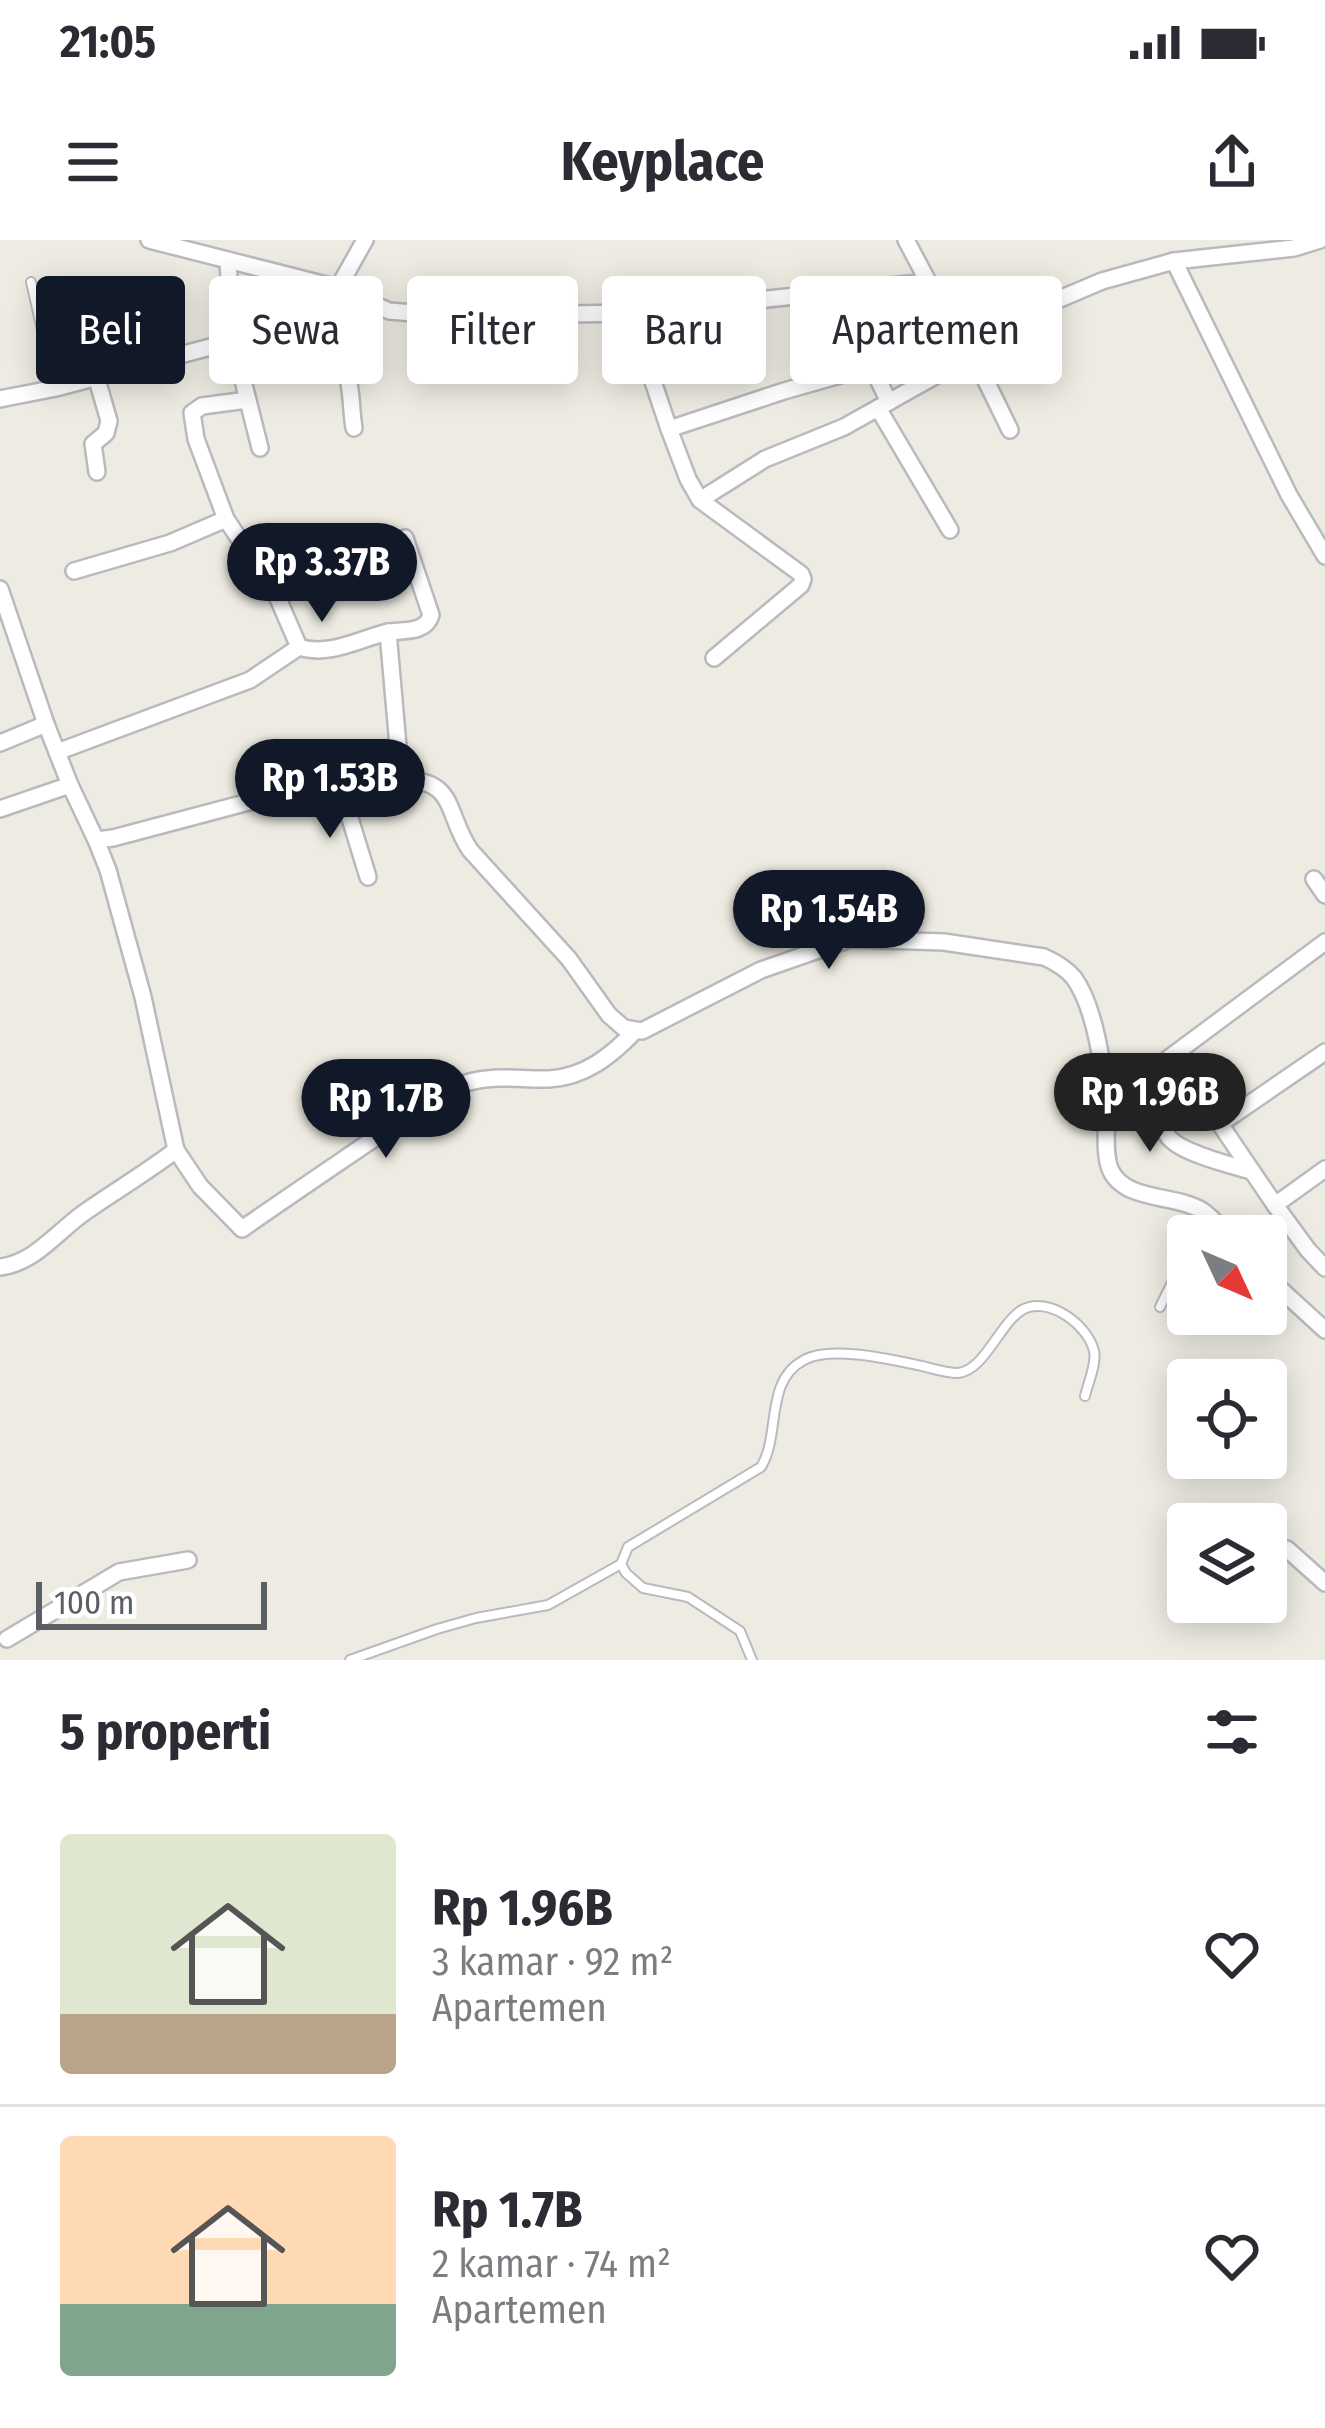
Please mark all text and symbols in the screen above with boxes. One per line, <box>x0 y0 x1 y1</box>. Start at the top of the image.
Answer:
text: 21:05 <box>60 15 156 69</box>
icon: menu <box>60 129 126 195</box>
icon: share <box>1199 129 1265 195</box>
text: Keyplace <box>561 130 764 194</box>
chip: Beli <box>36 276 185 384</box>
chip: Sewa <box>209 276 383 384</box>
chip: Filter <box>407 276 578 384</box>
chip: Baru <box>602 276 766 384</box>
chip: Apartemen <box>790 276 1062 384</box>
pin: Rp 3.37B <box>198 523 446 625</box>
text: Rp 3.37B <box>254 539 390 585</box>
pin: Rp 1.53B <box>206 739 454 841</box>
text: Rp 1.53B <box>262 755 398 801</box>
pin: Rp 1.54B <box>705 870 953 972</box>
text: Rp 1.54B <box>760 886 898 932</box>
pin: Rp 1.96B <box>1026 1053 1274 1155</box>
pin: Rp 1.7B <box>275 1059 497 1161</box>
text: Rp 1.96B <box>1081 1069 1219 1115</box>
text: Rp 1.7B <box>328 1075 444 1121</box>
north arrow <box>1167 1215 1287 1335</box>
map controls <box>1167 1215 1287 1623</box>
button: locate <box>1167 1359 1287 1479</box>
button: layers <box>1167 1503 1287 1623</box>
scale bar <box>36 1576 267 1629</box>
text: 100 m <box>54 1583 134 1623</box>
icon: filters <box>1199 1699 1265 1765</box>
text: 5 properti <box>60 1701 271 1763</box>
text: Rp 1.96B <box>432 1877 613 1939</box>
icon: home <box>156 1882 300 2026</box>
icon: heart <box>1199 1921 1265 1987</box>
text: 3 kamar · 92 m² <box>432 1939 673 1985</box>
text: Apartemen <box>432 1985 607 2031</box>
text: Rp 1.7B <box>432 2179 582 2241</box>
icon: home <box>156 2184 300 2328</box>
icon: heart <box>1199 2223 1265 2289</box>
text: 2 kamar · 74 m² <box>432 2241 671 2287</box>
text: Apartemen <box>432 2287 607 2333</box>

